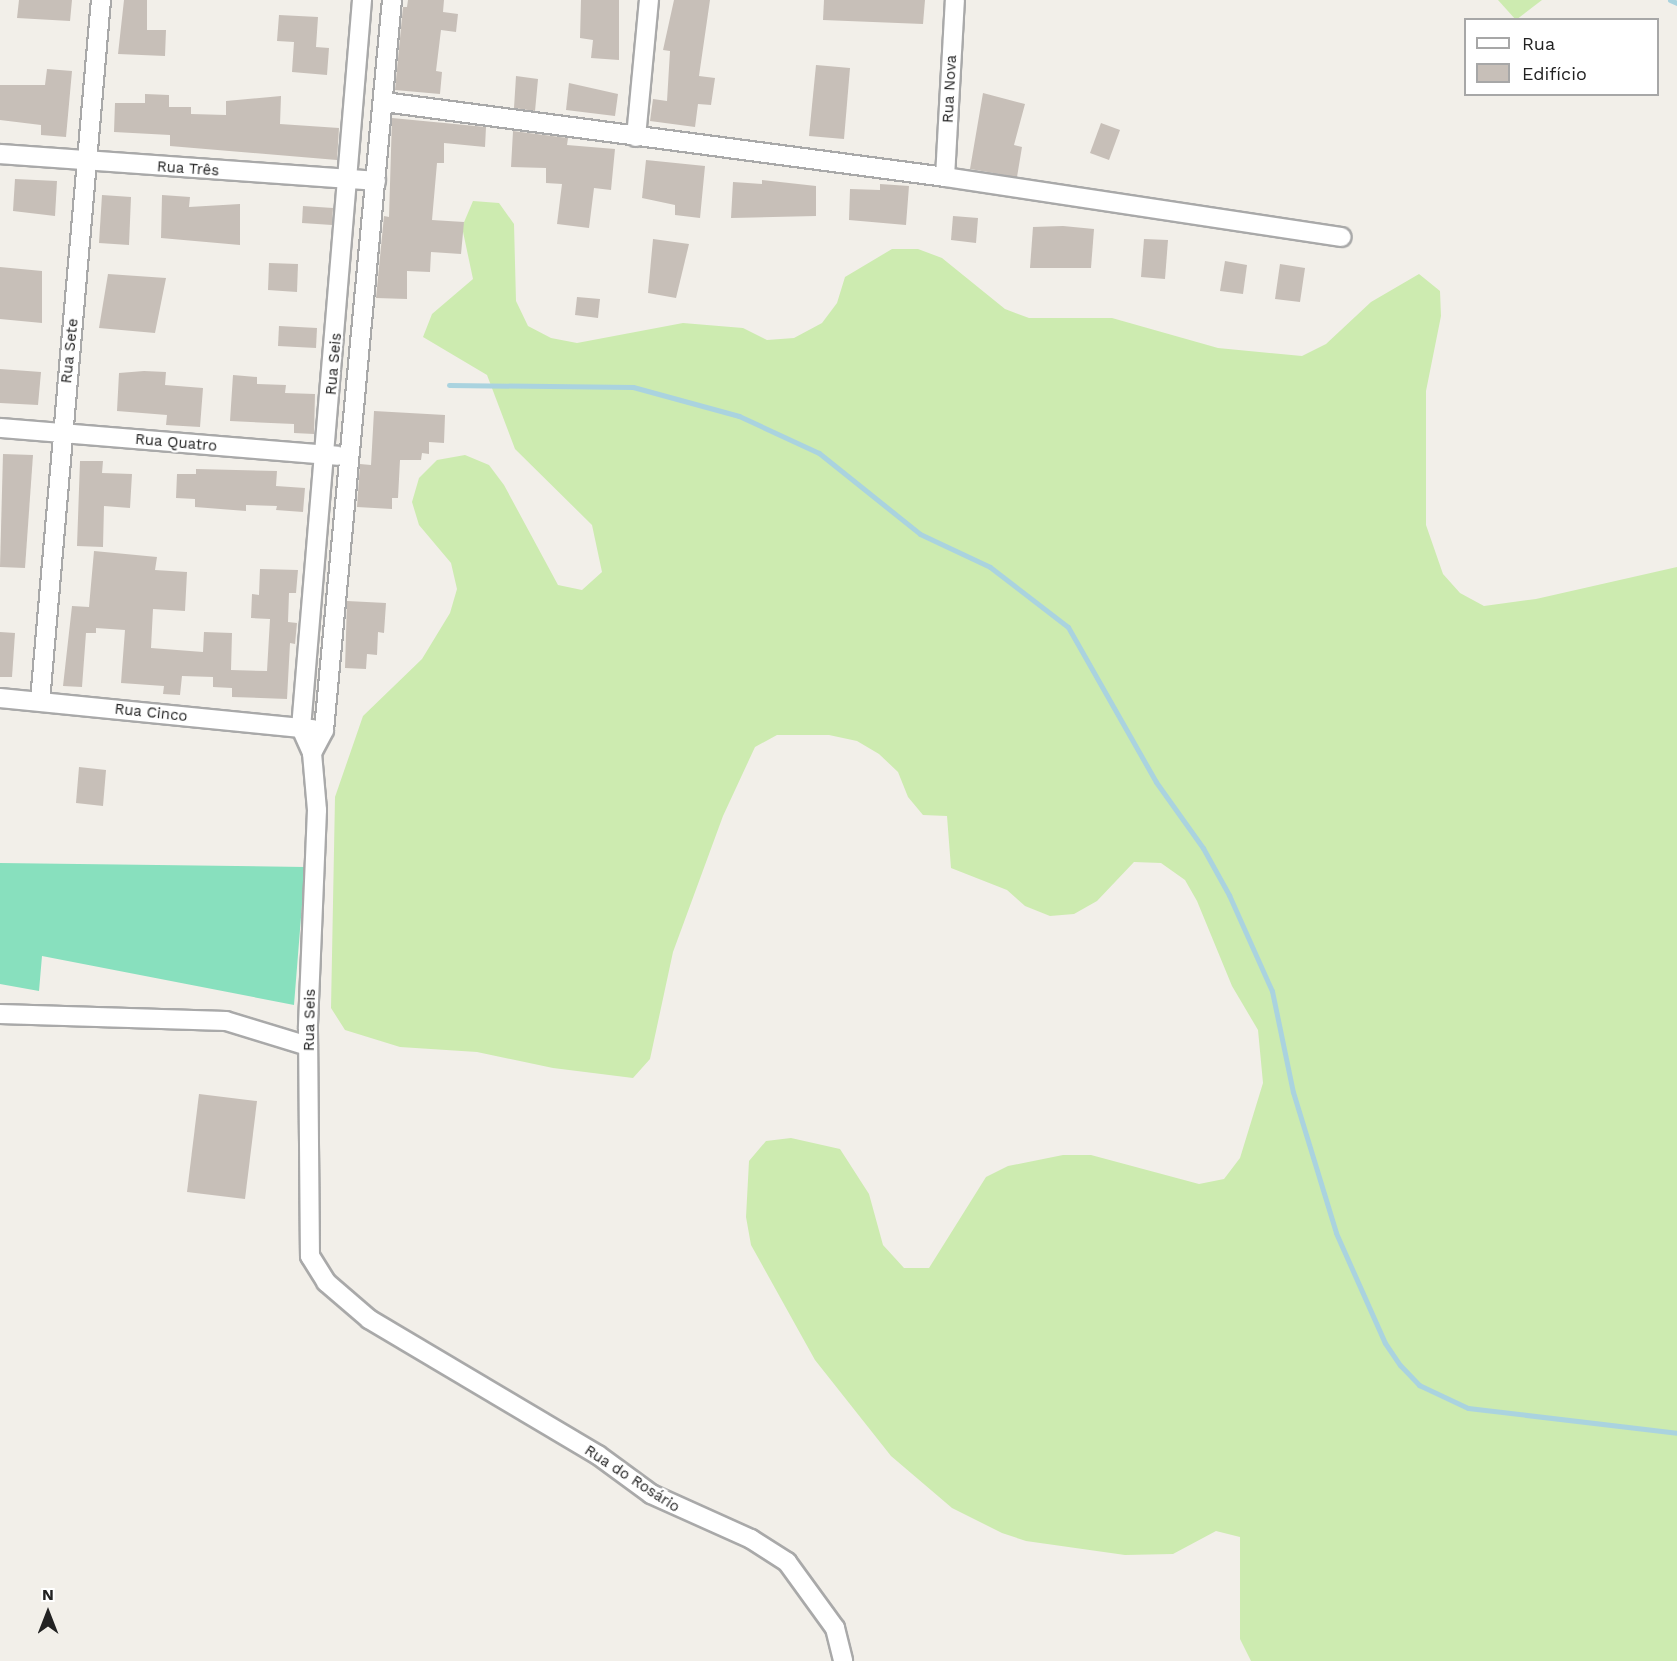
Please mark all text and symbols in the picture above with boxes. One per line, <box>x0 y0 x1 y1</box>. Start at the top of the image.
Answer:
legend <box>1464 18 1659 96</box>
text: Rua <box>1522 33 1555 54</box>
street label: Rua Nova <box>939 54 961 124</box>
text: Edifício <box>1522 63 1587 84</box>
street label: Rua Três <box>156 158 220 180</box>
street label: Rua Sete <box>58 317 82 385</box>
street label: Rua Seis <box>322 332 346 396</box>
street label: Rua Quatro <box>134 430 218 456</box>
street label: Rua Cinco <box>113 700 189 726</box>
street label: Rua Seis <box>300 988 320 1052</box>
street label: Rua do Rosário <box>581 1441 683 1517</box>
north arrow <box>18 1583 78 1643</box>
text: N <box>42 1585 54 1604</box>

